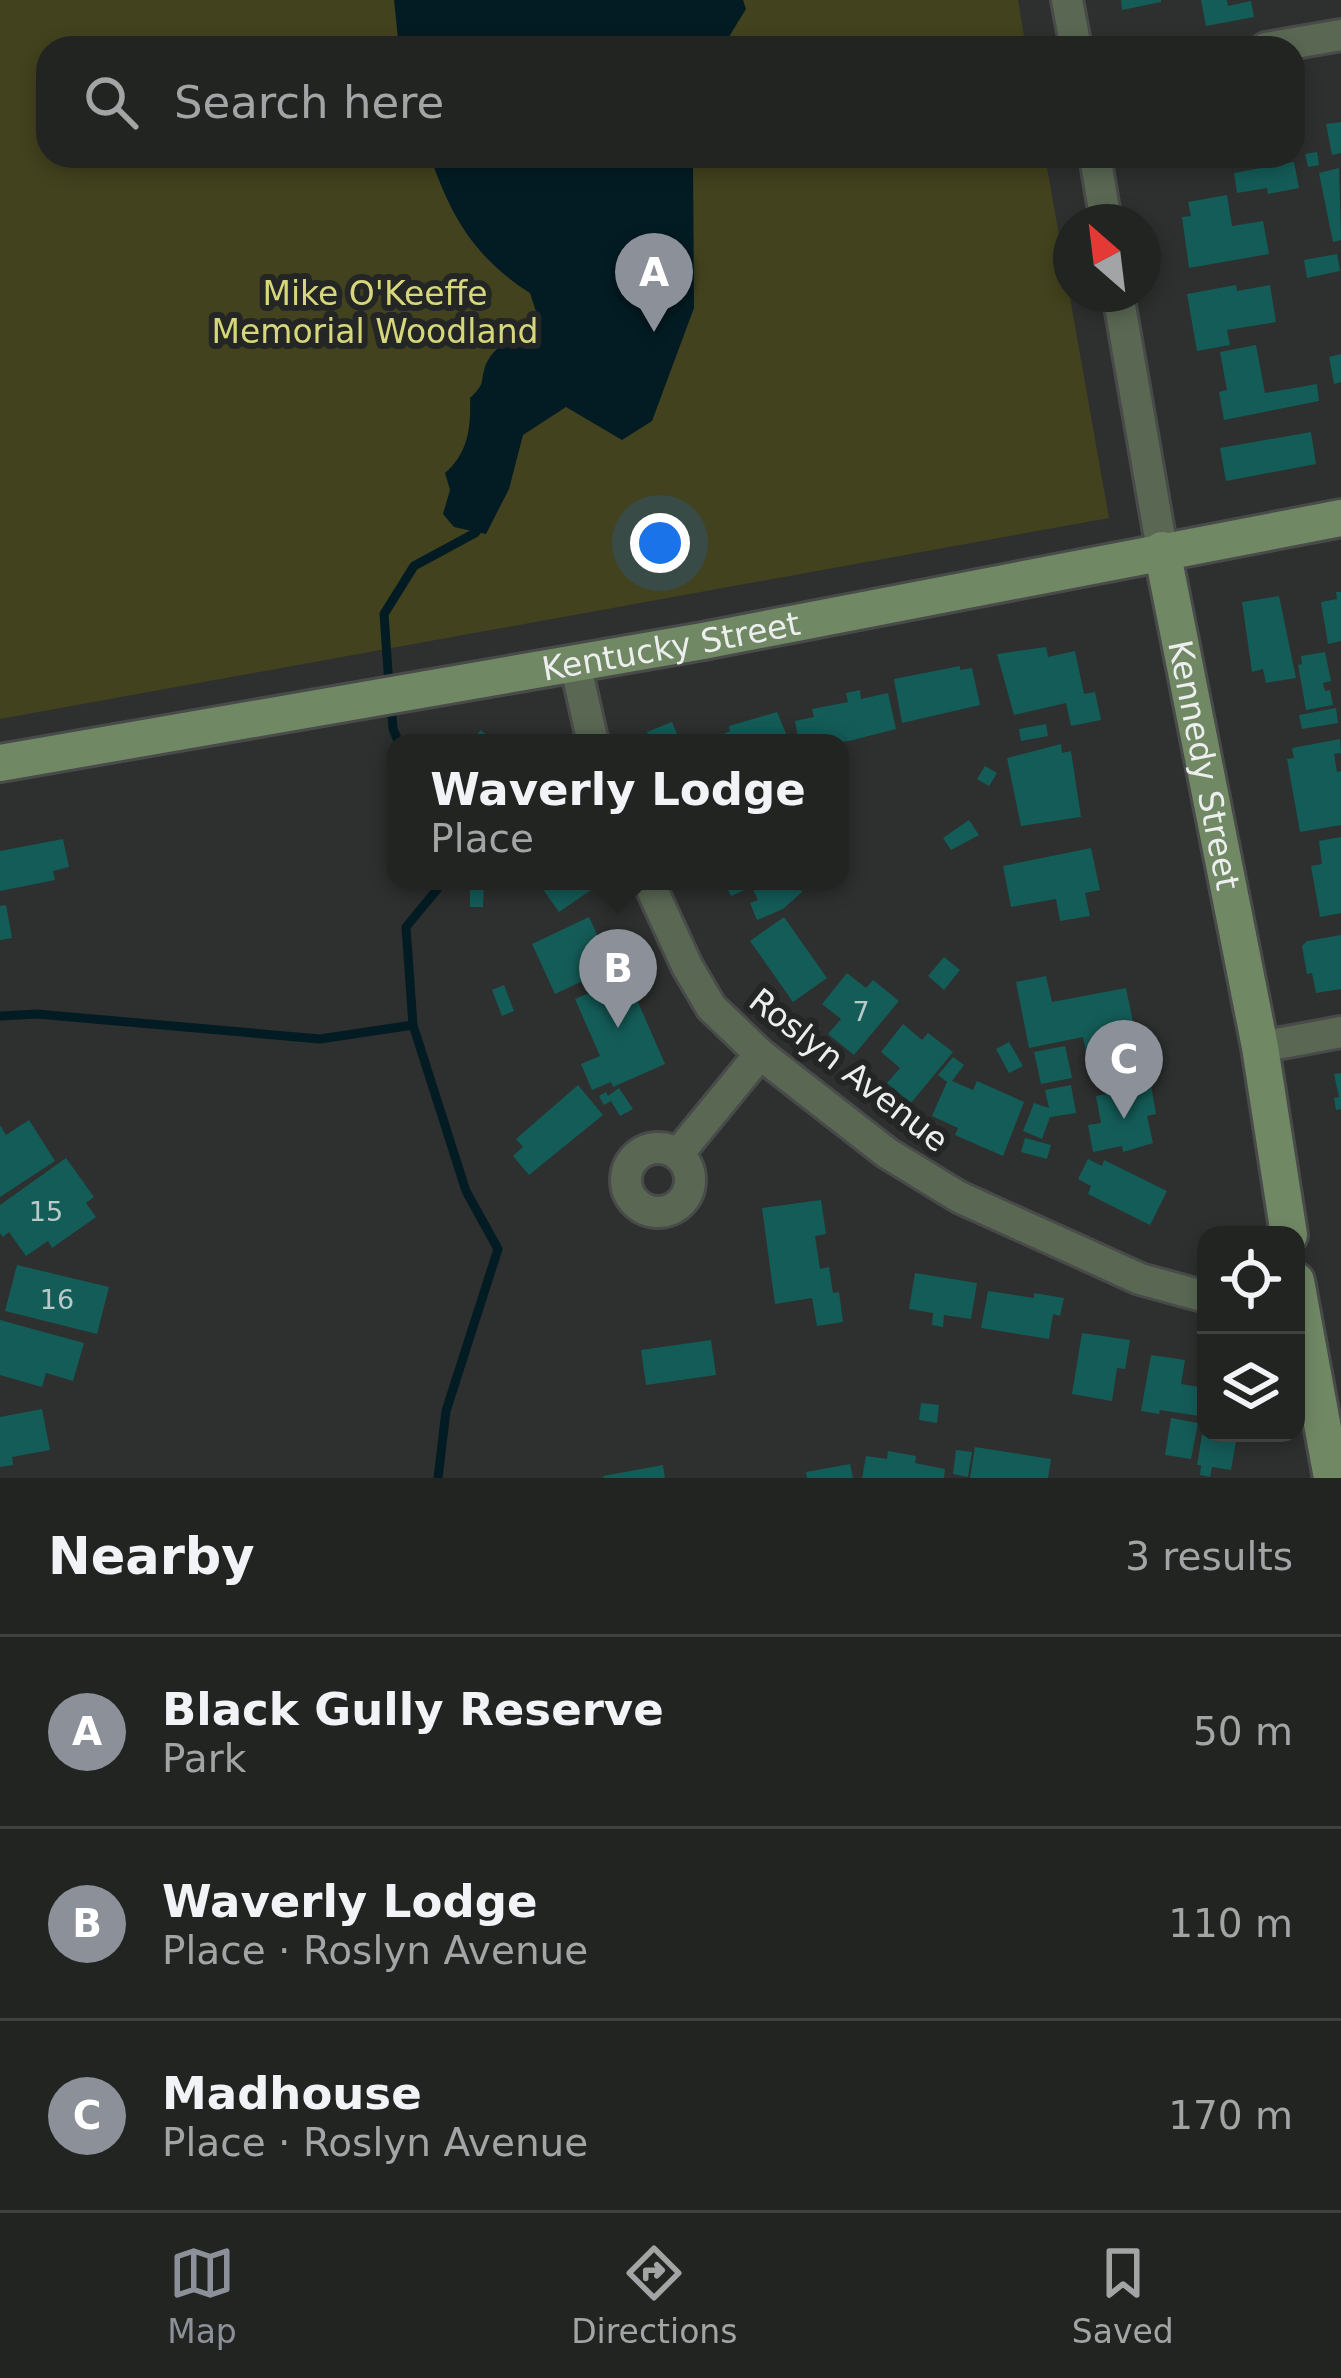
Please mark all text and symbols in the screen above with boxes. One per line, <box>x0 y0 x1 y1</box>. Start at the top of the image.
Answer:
search box <box>36 36 1305 168</box>
icon: search <box>78 69 144 135</box>
text: Search here <box>174 76 444 129</box>
north arrow <box>1053 204 1161 312</box>
pin: A <box>615 233 693 332</box>
park label: Mike O'Keeffe Memorial Woodland <box>211 274 539 351</box>
your location <box>630 513 690 573</box>
street label: Kentucky Street <box>539 603 803 688</box>
street label: Kennedy Street <box>1161 637 1248 893</box>
popup <box>387 734 849 890</box>
text: Waverly Lodge <box>430 763 806 816</box>
text: Place <box>430 816 534 861</box>
pin: B <box>579 929 657 1028</box>
street label: Roslyn Avenue <box>742 980 956 1160</box>
house number: 7 <box>852 996 870 1027</box>
pin: C <box>1085 1020 1163 1119</box>
house number: 15 <box>29 1196 63 1227</box>
map controls <box>1197 1226 1305 1442</box>
button: locate <box>1197 1226 1305 1334</box>
house number: 16 <box>40 1284 74 1315</box>
button: layers <box>1197 1334 1305 1442</box>
text: Nearby <box>48 1527 255 1586</box>
text: 3 results <box>1125 1534 1293 1579</box>
text: Black Gully Reserve <box>162 1683 664 1736</box>
text: A <box>72 1709 102 1754</box>
text: 50 m <box>1193 1709 1293 1754</box>
text: Park <box>162 1736 246 1781</box>
text: Waverly Lodge <box>162 1875 537 1928</box>
text: B <box>72 1901 102 1946</box>
text: 110 m <box>1168 1901 1293 1946</box>
text: Place · Roslyn Avenue <box>162 1928 588 1973</box>
text: Madhouse <box>162 2067 422 2120</box>
text: C <box>73 2093 101 2138</box>
text: 170 m <box>1168 2093 1293 2138</box>
text: Place · Roslyn Avenue <box>162 2120 588 2165</box>
tab: Map <box>167 2240 237 2351</box>
tab: Directions <box>571 2240 737 2351</box>
tab: Saved <box>1072 2240 1174 2351</box>

